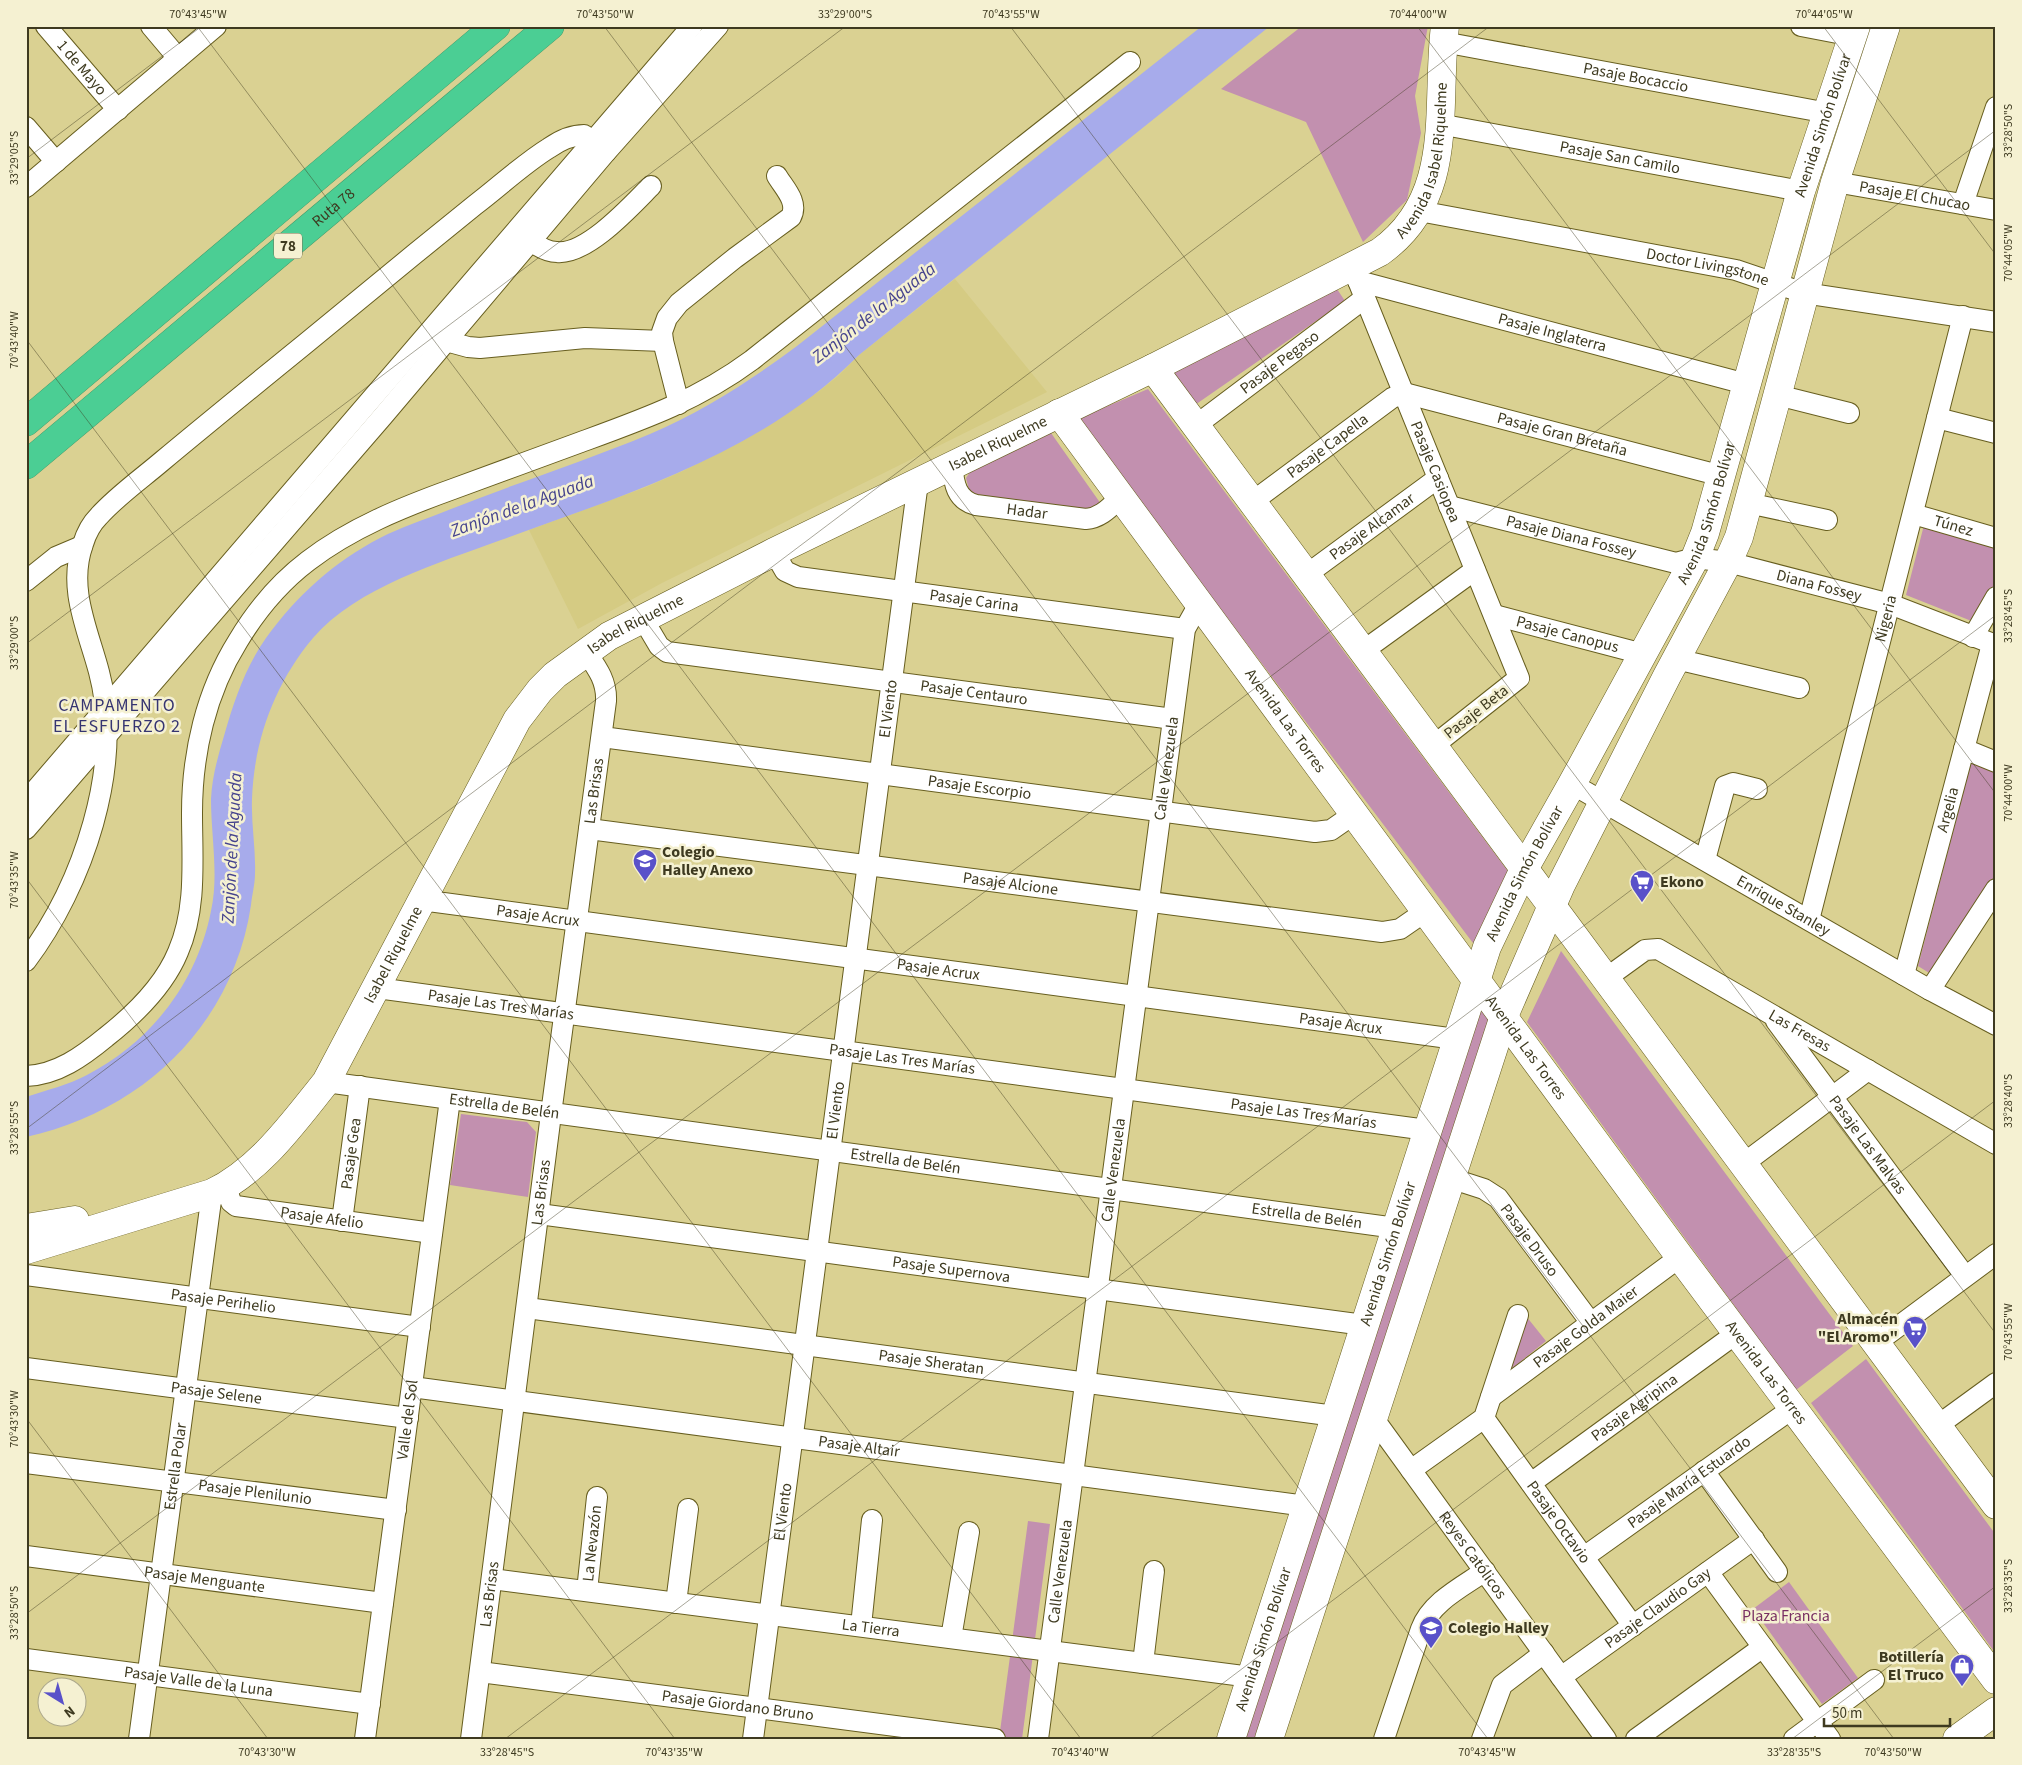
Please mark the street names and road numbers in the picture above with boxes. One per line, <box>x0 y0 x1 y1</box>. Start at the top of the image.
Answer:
street label: 1 de Mayo <box>52 35 112 100</box>
street label: Avenida Simón Bolívar <box>1789 50 1857 200</box>
street label: Pasaje Bocaccio <box>1581 57 1690 98</box>
street label: Avenida Isabel Riquelme <box>1391 82 1453 243</box>
street label: Pasaje San Camilo <box>1558 136 1682 179</box>
street label: Pasaje El Chucao <box>1857 175 1972 216</box>
street label: Ruta 78 <box>307 183 360 232</box>
road number: 78 <box>274 234 302 258</box>
street label: Doctor Livingstone <box>1644 243 1772 291</box>
street label: Pasaje Inglaterra <box>1496 308 1609 357</box>
street label: Pasaje Pegaso <box>1235 325 1324 399</box>
street label: Pasaje Gran Bretaña <box>1495 407 1630 462</box>
street label: Pasaje Capella <box>1282 408 1373 484</box>
street label: Isabel Riquelme <box>945 410 1051 477</box>
street label: Pasaje Casiopea <box>1405 418 1466 526</box>
street label: Avenida Simón Bolívar <box>1672 439 1741 588</box>
street label: Pasaje Alcamar <box>1325 487 1420 565</box>
street label: Hadar <box>1005 498 1049 525</box>
street label: Pasaje Diana Fossey <box>1504 510 1639 564</box>
street label: Túnez <box>1931 510 1976 542</box>
street label: Diana Fossey <box>1774 564 1865 607</box>
street label: Pasaje Carina <box>928 584 1020 618</box>
street label: Isabel Riquelme <box>583 589 688 659</box>
street label: Nigeria <box>1869 593 1902 644</box>
street label: Pasaje Canopus <box>1514 610 1622 658</box>
street label: Avenida Las Torres <box>1240 664 1331 778</box>
street label: Pasaje Centauro <box>919 675 1029 711</box>
street label: El Viento <box>874 678 903 739</box>
street label: Pasaje Beta <box>1439 680 1513 744</box>
street label: Calle Venezuela <box>1149 715 1184 822</box>
street label: Las Brisas <box>579 756 609 825</box>
street label: Pasaje Escorpio <box>927 770 1033 805</box>
street label: Argelia <box>1931 785 1964 835</box>
street label: Avenida Simón Bolívar <box>1480 801 1569 945</box>
street label: Pasaje Alcione <box>962 867 1059 901</box>
street label: Enrique Stanley <box>1732 870 1835 942</box>
street label: Pasaje Acrux <box>495 899 581 932</box>
street label: Isabel Riquelme <box>358 902 428 1007</box>
street label: Pasaje Acrux <box>895 953 981 986</box>
street label: Pasaje Las Tres Marías <box>426 984 576 1026</box>
street label: Avenida Las Torres <box>1480 991 1572 1105</box>
street label: Las Fresas <box>1765 1004 1835 1057</box>
street label: Pasaje Acrux <box>1298 1007 1384 1040</box>
street label: Pasaje Las Tres Marías <box>828 1038 977 1080</box>
street label: El Viento <box>821 1080 850 1141</box>
street label: Estrella de Belén <box>448 1088 561 1125</box>
street label: Pasaje Las Malvas <box>1824 1091 1912 1199</box>
street label: Pasaje Las Tres Marías <box>1229 1093 1378 1134</box>
street label: Pasaje Gea <box>335 1116 367 1191</box>
street label: Calle Venezuela <box>1096 1117 1131 1223</box>
street label: Estrella de Belén <box>849 1143 962 1180</box>
street label: Las Brisas <box>526 1158 556 1227</box>
street label: Avenida Simón Bolívar <box>1354 1178 1422 1329</box>
street label: Estrella de Belén <box>1250 1197 1364 1234</box>
street label: Pasaje Druso <box>1495 1199 1564 1281</box>
street label: Pasaje Afelio <box>279 1201 365 1234</box>
street label: Pasaje Supernova <box>891 1251 1012 1288</box>
street label: Pasaje Golda Maier <box>1529 1280 1643 1373</box>
street label: Pasaje Perihelio <box>169 1283 277 1319</box>
street label: Avenida Las Torres <box>1720 1316 1812 1429</box>
street label: Pasaje Sheratan <box>877 1344 986 1380</box>
street label: Pasaje Agripina <box>1587 1369 1682 1447</box>
street label: Pasaje Selene <box>170 1376 263 1410</box>
street label: Valle del Sol <box>391 1378 424 1461</box>
street label: Estrella Polar <box>159 1421 192 1512</box>
street label: Pasaje Altair <box>817 1430 901 1463</box>
street label: Pasaje María Estuardo <box>1623 1431 1755 1534</box>
street label: Pasaje Plenilunio <box>197 1474 313 1510</box>
street label: Pasaje Octavio <box>1521 1476 1596 1568</box>
street label: El Viento <box>768 1482 798 1542</box>
street label: La Nevazón <box>577 1504 607 1583</box>
street label: Reyes Católicos <box>1433 1507 1512 1604</box>
street label: Calle Venezuela <box>1042 1518 1078 1625</box>
street label: Las Brisas <box>474 1560 505 1628</box>
street label: Pasaje Menguante <box>143 1561 266 1598</box>
street label: Pasaje Claudio Gay <box>1600 1562 1716 1654</box>
street label: Avenida Simón Bolívar <box>1230 1564 1297 1714</box>
street label: La Tierra <box>841 1613 901 1643</box>
street label: Pasaje Valle de la Luna <box>123 1661 274 1702</box>
street label: Pasaje Giordano Bruno <box>661 1685 815 1726</box>

